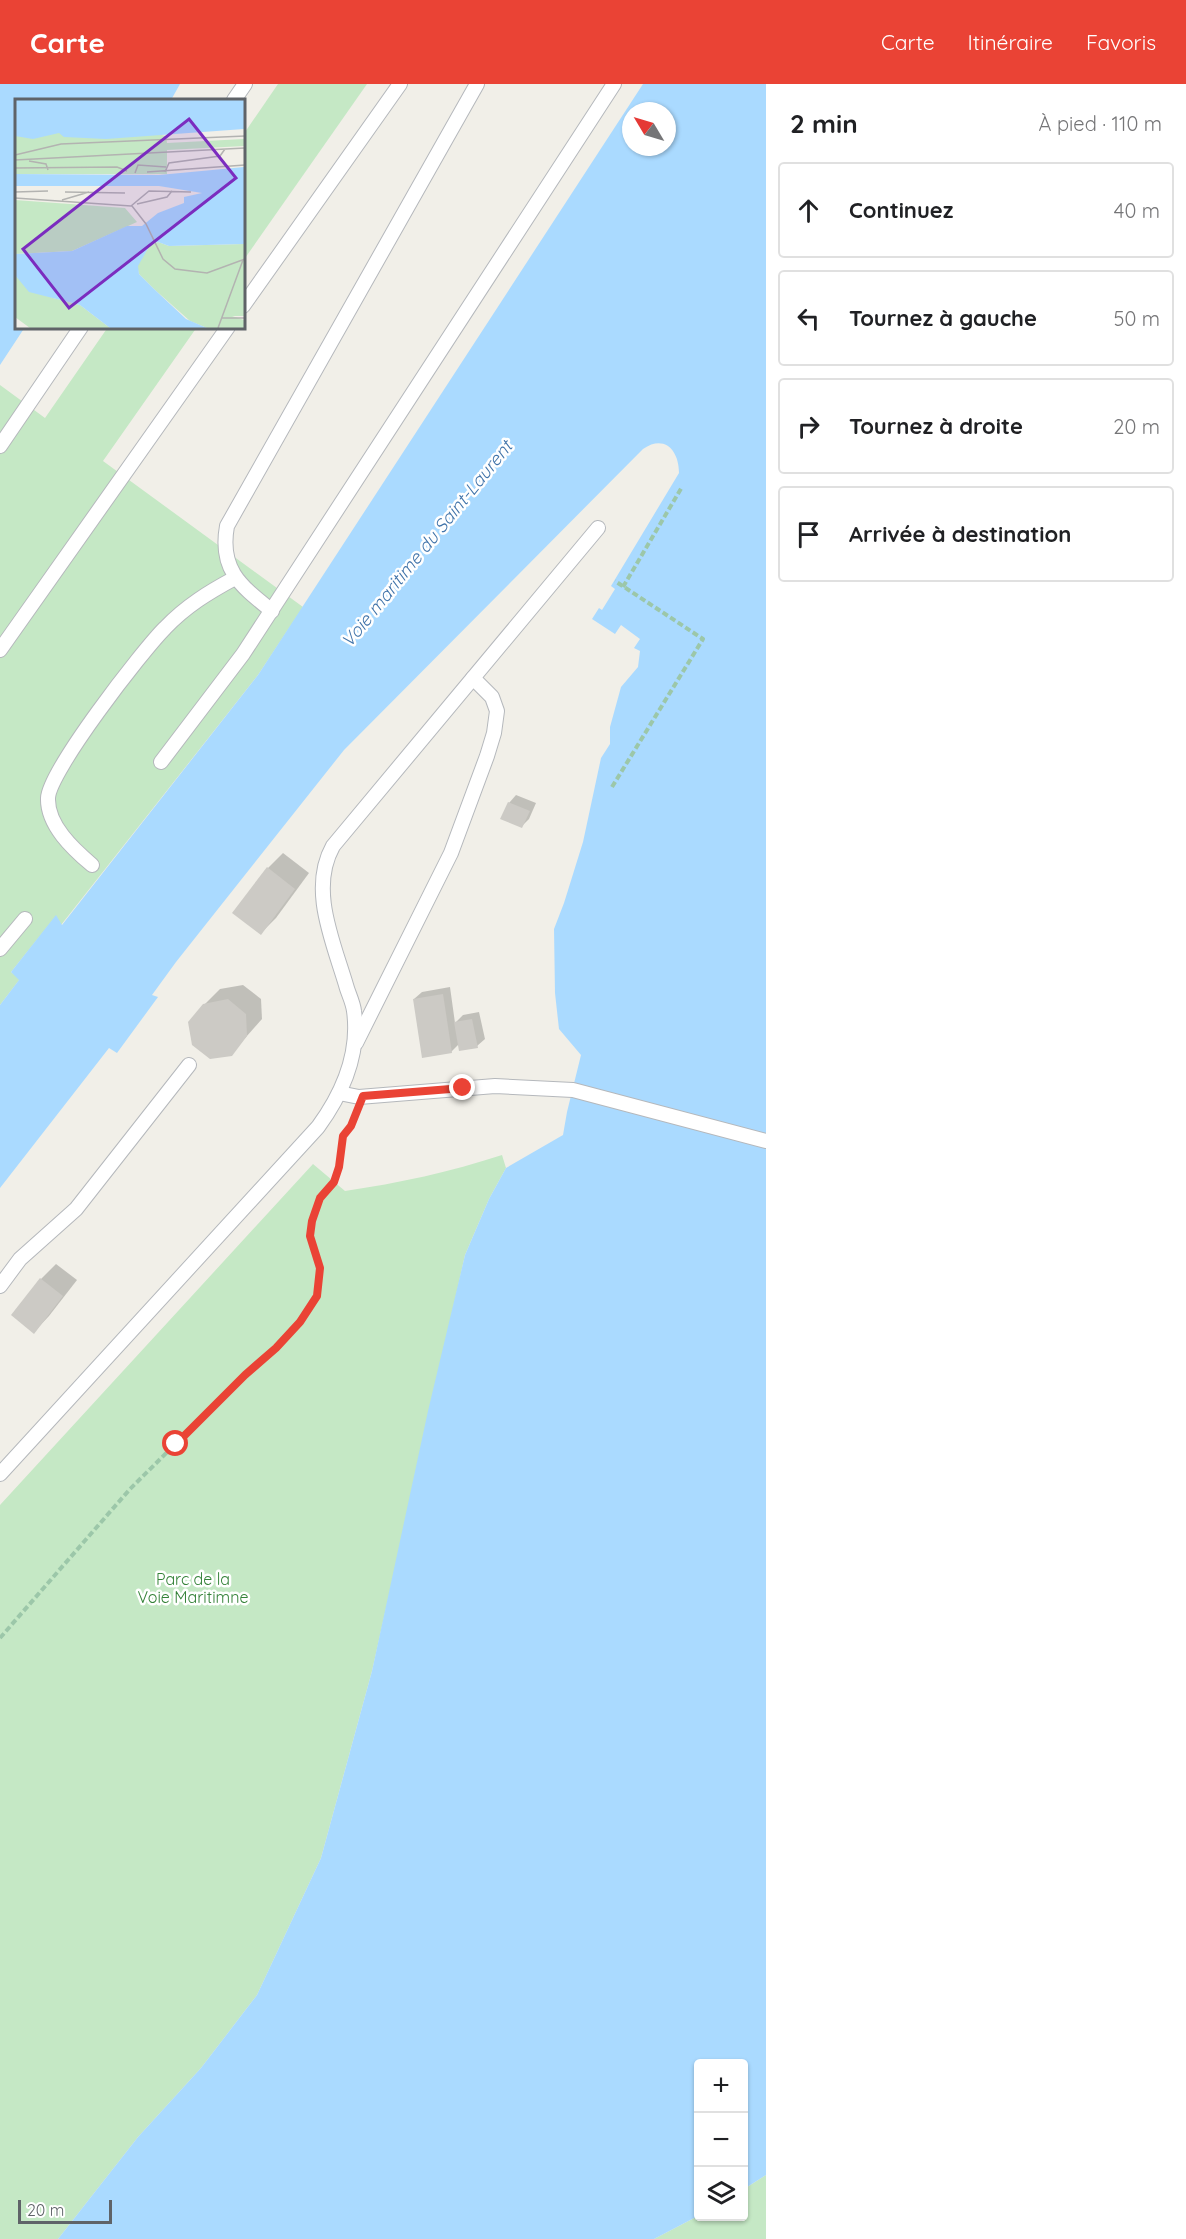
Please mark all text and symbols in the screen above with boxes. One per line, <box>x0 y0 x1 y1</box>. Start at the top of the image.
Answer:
text: Carte <box>30 25 105 60</box>
text: Carte <box>881 29 935 55</box>
text: Itinéraire <box>968 29 1053 55</box>
text: Favoris <box>1086 29 1156 55</box>
inset map <box>15 99 244 328</box>
north arrow <box>622 102 676 156</box>
text: 2 min <box>790 107 858 140</box>
text: À pied · 110 m <box>1039 111 1162 136</box>
icon: ahead <box>792 194 825 227</box>
text: Continuez <box>849 196 953 224</box>
text: 40 m <box>1114 198 1160 223</box>
icon: left <box>792 302 825 335</box>
text: Tournez à gauche <box>849 304 1037 332</box>
text: 50 m <box>1114 306 1160 331</box>
icon: right <box>792 410 825 443</box>
text: Tournez à droite <box>849 412 1023 440</box>
text: 20 m <box>1113 414 1160 439</box>
water label: Voie maritime du Saint-Laurent <box>336 434 518 652</box>
icon: arrive <box>792 518 825 551</box>
text: Arrivée à destination <box>849 520 1071 548</box>
route end <box>449 1074 475 1100</box>
route start <box>162 1430 188 1456</box>
park label: Parc de la Voie Maritimne <box>137 1569 249 1607</box>
map controls <box>694 2059 748 2221</box>
button: + <box>694 2059 748 2113</box>
button: − <box>694 2113 748 2167</box>
button: layers <box>694 2167 748 2221</box>
scale bar <box>18 2197 112 2224</box>
text: 20 m <box>27 2200 64 2220</box>

